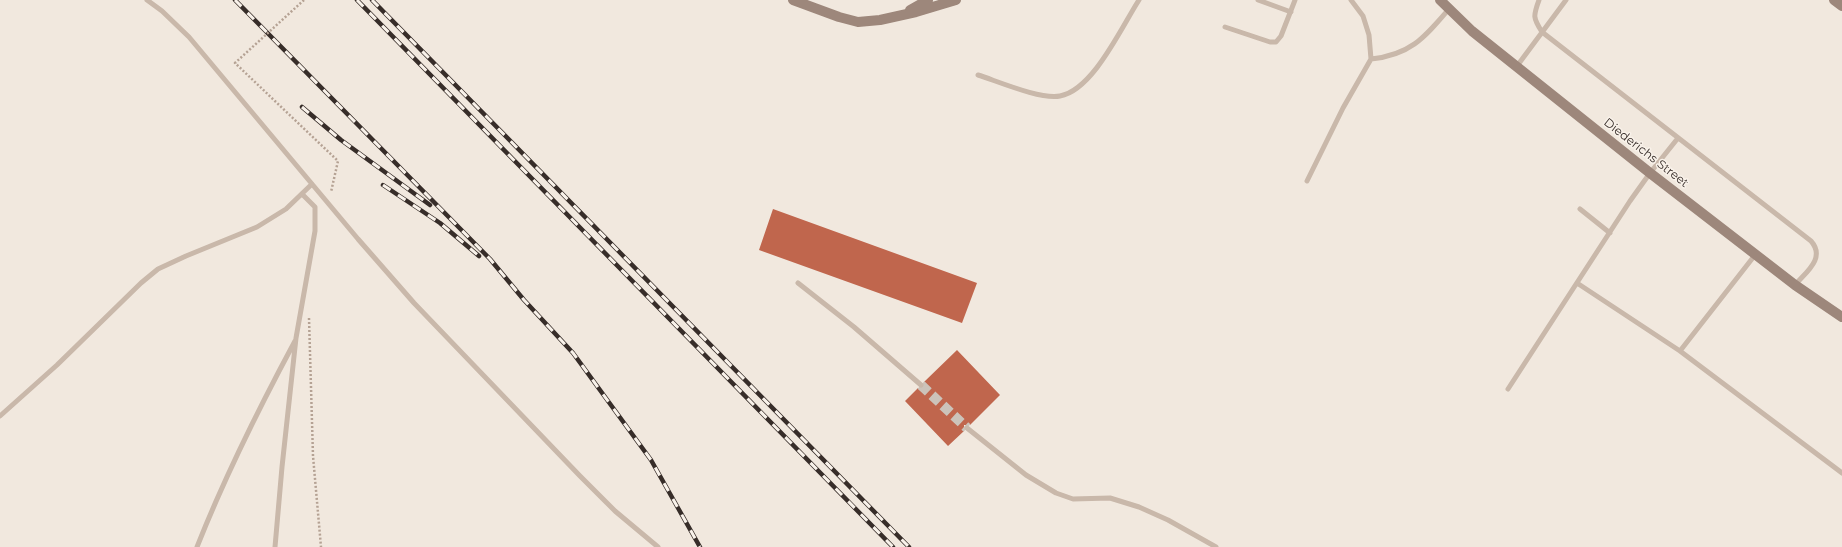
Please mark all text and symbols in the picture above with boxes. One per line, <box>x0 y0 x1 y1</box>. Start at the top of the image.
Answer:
street label: Diederichs Street <box>1601 115 1691 191</box>

